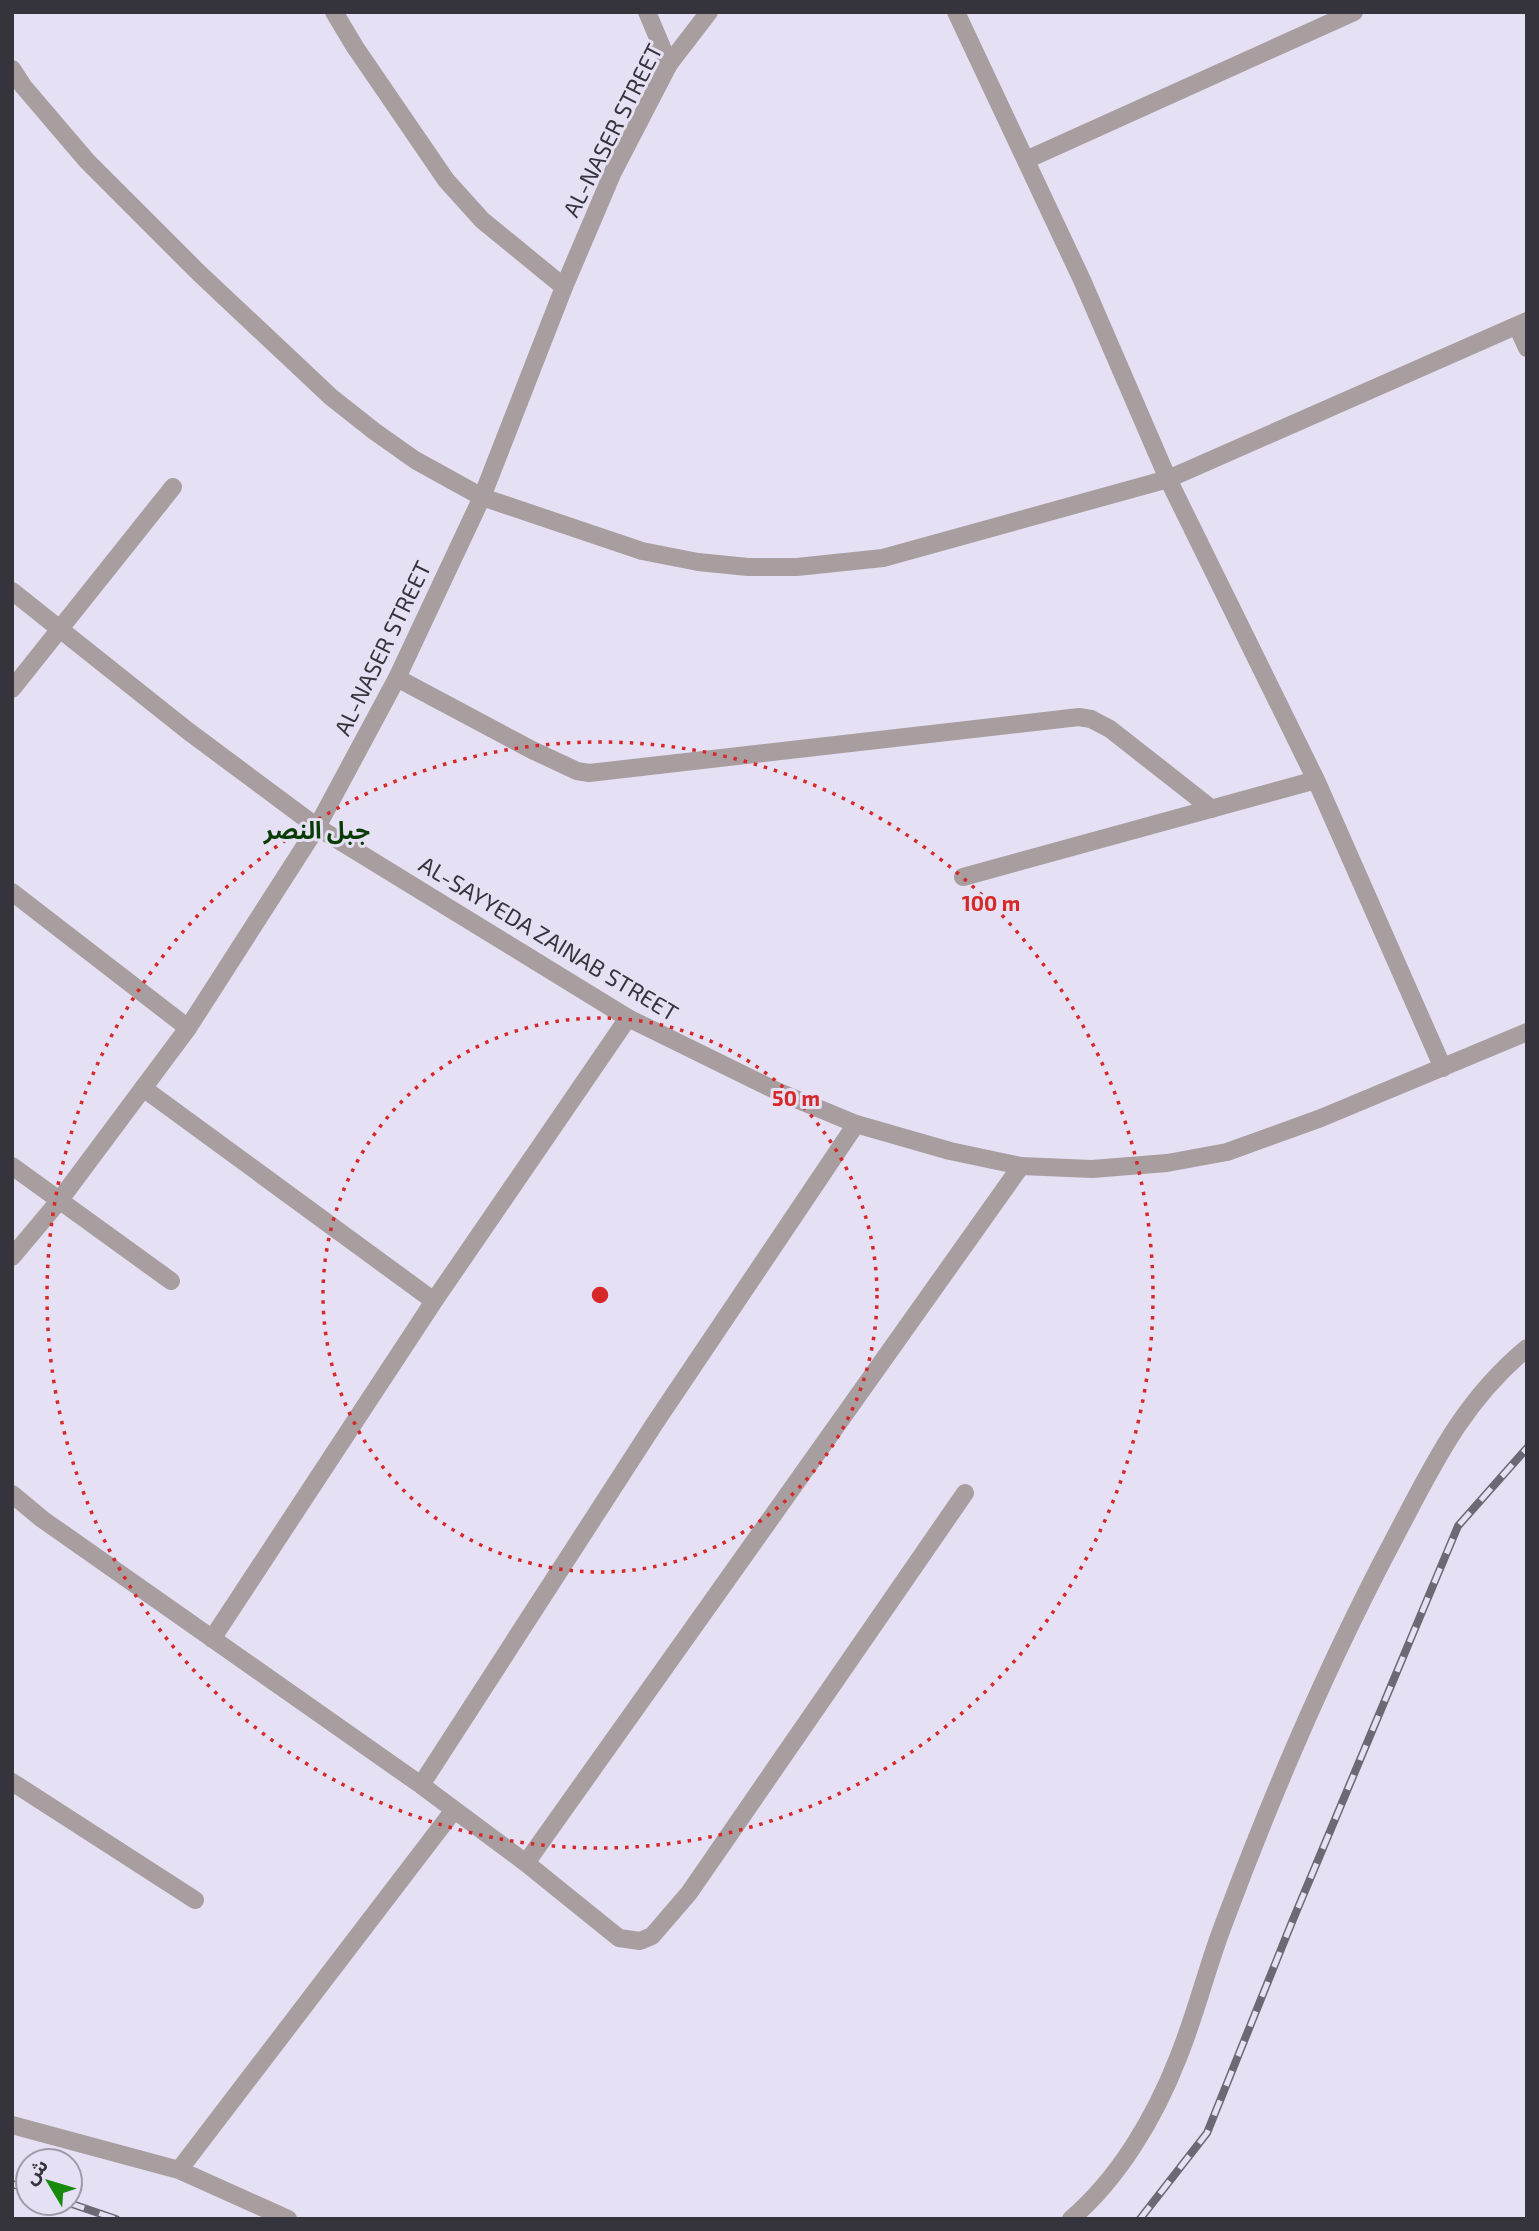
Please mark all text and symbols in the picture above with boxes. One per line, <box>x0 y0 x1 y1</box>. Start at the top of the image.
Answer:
street label: AL-NASER STREET <box>556 39 668 221</box>
street label: AL-NASER STREET <box>328 556 436 740</box>
district label: جبل النصر <box>263 815 370 845</box>
street label: AL-SAYYEDA ZAINAB STREET <box>415 850 683 1026</box>
text: 100 m <box>962 890 1020 915</box>
text: 50 m <box>772 1085 820 1110</box>
centre of rings <box>588 1283 612 1307</box>
north arrow <box>14 2147 84 2217</box>
text: ش <box>18 2154 52 2189</box>

